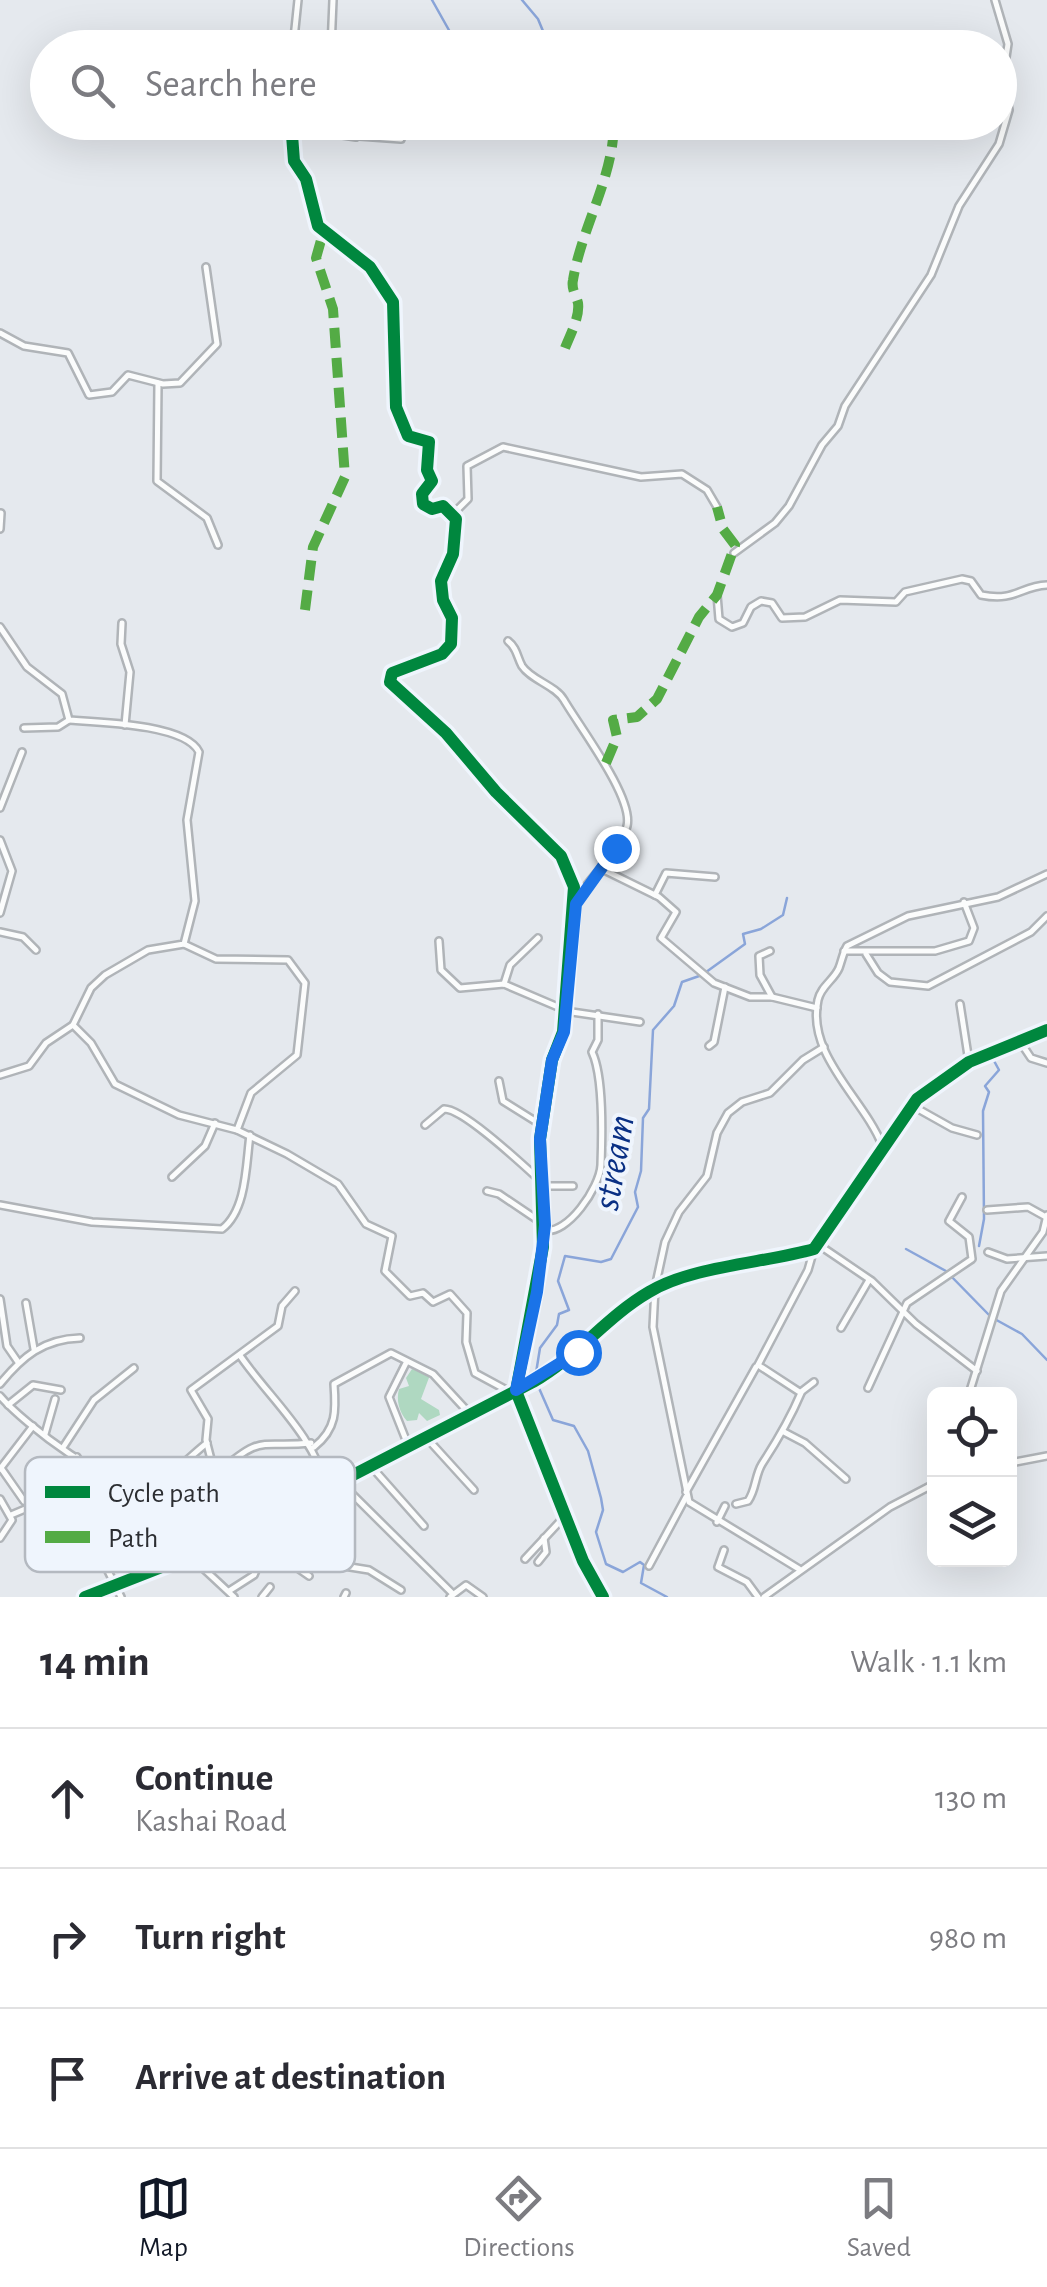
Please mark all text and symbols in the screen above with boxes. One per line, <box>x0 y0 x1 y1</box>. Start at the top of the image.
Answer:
search box <box>30 30 1017 140</box>
icon: search <box>65 58 120 113</box>
text: Search here <box>145 66 317 104</box>
route end <box>594 826 640 872</box>
water label: stream <box>588 1112 642 1214</box>
route start <box>556 1330 602 1376</box>
map controls <box>927 1387 1017 1567</box>
button: locate <box>927 1387 1017 1477</box>
legend <box>25 1457 355 1572</box>
button: layers <box>927 1477 1017 1567</box>
text: Cycle path <box>108 1480 220 1508</box>
text: Path <box>108 1525 158 1553</box>
text: 14 min <box>40 1641 150 1683</box>
text: Walk · 1.1 km <box>850 1646 1007 1678</box>
text: Continue <box>135 1760 273 1798</box>
icon: ahead <box>40 1771 95 1826</box>
text: 130 m <box>935 1782 1007 1814</box>
text: Kashai Road <box>135 1805 287 1837</box>
icon: right <box>40 1911 95 1966</box>
text: Turn right <box>135 1919 285 1957</box>
text: 980 m <box>929 1922 1007 1954</box>
icon: arrive <box>40 2051 95 2106</box>
text: Arrive at destination <box>135 2059 446 2097</box>
tab: Map <box>136 2171 191 2265</box>
tab: Directions <box>463 2171 575 2265</box>
tab: Saved <box>847 2171 911 2265</box>

